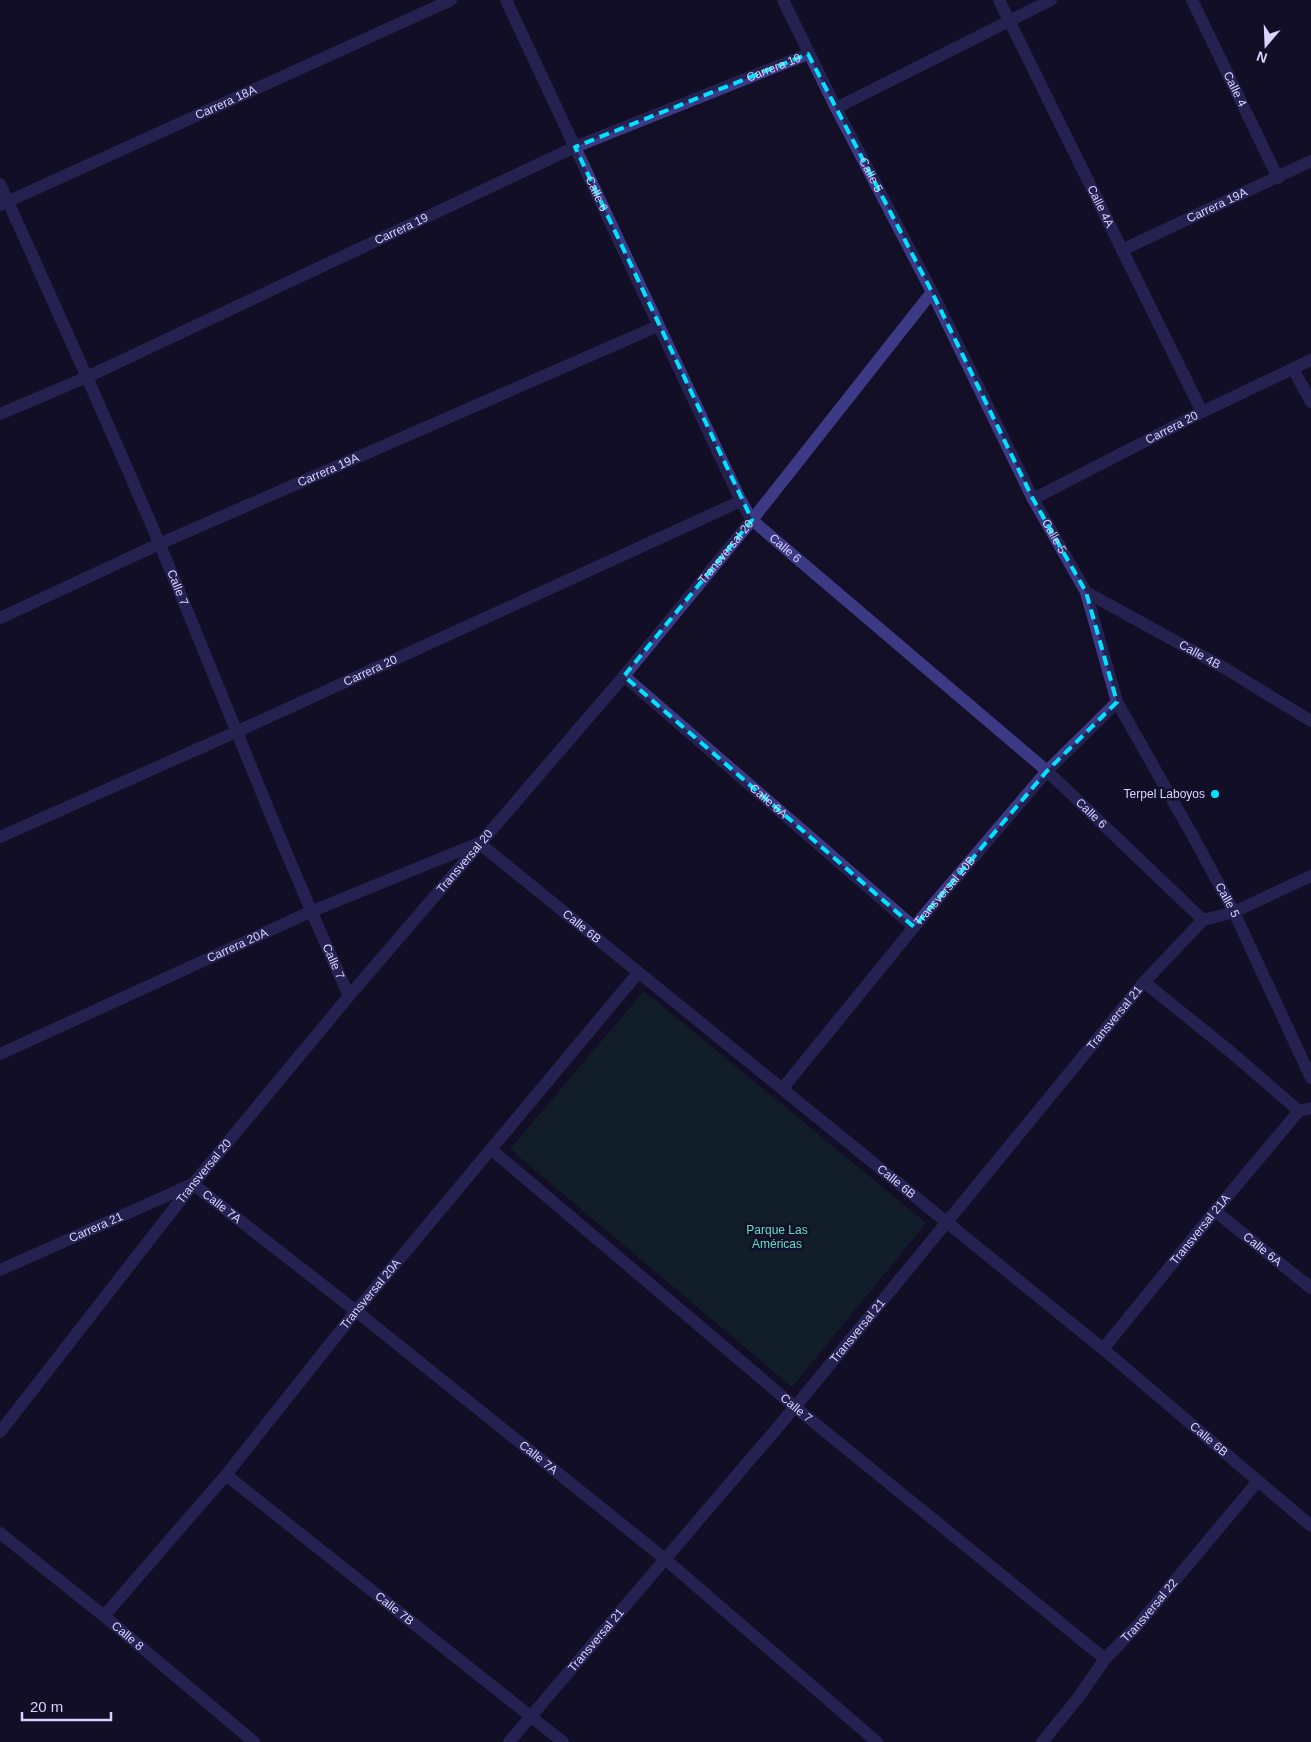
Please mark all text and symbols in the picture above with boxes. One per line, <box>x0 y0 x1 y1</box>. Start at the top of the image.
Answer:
north arrow <box>1241 20 1291 70</box>
text: N <box>1254 48 1269 67</box>
street label: Carrera 19 <box>744 50 803 85</box>
street label: Calle 4 <box>1221 69 1250 109</box>
street label: Carrera 18A <box>193 82 258 122</box>
street label: Calle 5 <box>856 155 886 195</box>
street label: Calle 6 <box>583 174 611 214</box>
street label: Calle 4A <box>1084 183 1117 230</box>
street label: Carrera 19A <box>1184 185 1250 226</box>
street label: Carrera 19 <box>372 210 431 247</box>
street label: Carrera 20 <box>1143 408 1201 447</box>
street label: Carrera 19A <box>295 451 361 490</box>
street label: Calle 5 <box>1039 516 1070 556</box>
street label: Transversal 20 <box>695 517 756 587</box>
street label: Calle 6 <box>766 531 804 566</box>
street label: Calle 7 <box>164 568 191 608</box>
street label: Calle 4B <box>1176 637 1223 672</box>
street label: Carrera 20 <box>341 652 400 689</box>
street label: Calle 6A <box>747 781 790 821</box>
place label: Terpel Laboyos <box>1124 787 1205 801</box>
marker: Terpel Laboyos <box>1209 788 1221 800</box>
street label: Calle 6 <box>1073 795 1110 832</box>
street label: Transversal 20 <box>434 827 496 896</box>
street label: Transversal 20B <box>911 853 978 929</box>
street label: Calle 5 <box>1212 880 1243 920</box>
street label: Calle 6B <box>560 907 604 946</box>
street label: Carrera 20A <box>205 925 270 965</box>
street label: Calle 7 <box>319 941 348 982</box>
street label: Transversal 21 <box>1084 983 1145 1053</box>
street label: Transversal 20 <box>173 1136 235 1206</box>
street label: Calle 6B <box>874 1162 919 1201</box>
street label: Calle 7A <box>200 1187 244 1226</box>
street label: Transversal 21A <box>1167 1191 1233 1268</box>
street label: Carrera 21 <box>67 1209 125 1245</box>
park label: Parque Las Américas <box>746 1223 808 1251</box>
street label: Calle 6A <box>1240 1229 1285 1269</box>
street label: Transversal 20A <box>337 1256 404 1332</box>
street label: Transversal 21 <box>827 1296 888 1366</box>
street label: Calle 7 <box>777 1391 815 1425</box>
street label: Calle 6B <box>1187 1419 1231 1459</box>
street label: Calle 7A <box>516 1438 561 1477</box>
street label: Transversal 22 <box>1118 1576 1181 1645</box>
street label: Calle 7B <box>372 1589 417 1628</box>
street label: Transversal 21 <box>565 1605 627 1675</box>
street label: Calle 8 <box>109 1619 147 1653</box>
scale bar <box>22 1690 111 1722</box>
text: 20 m <box>30 1698 63 1715</box>

